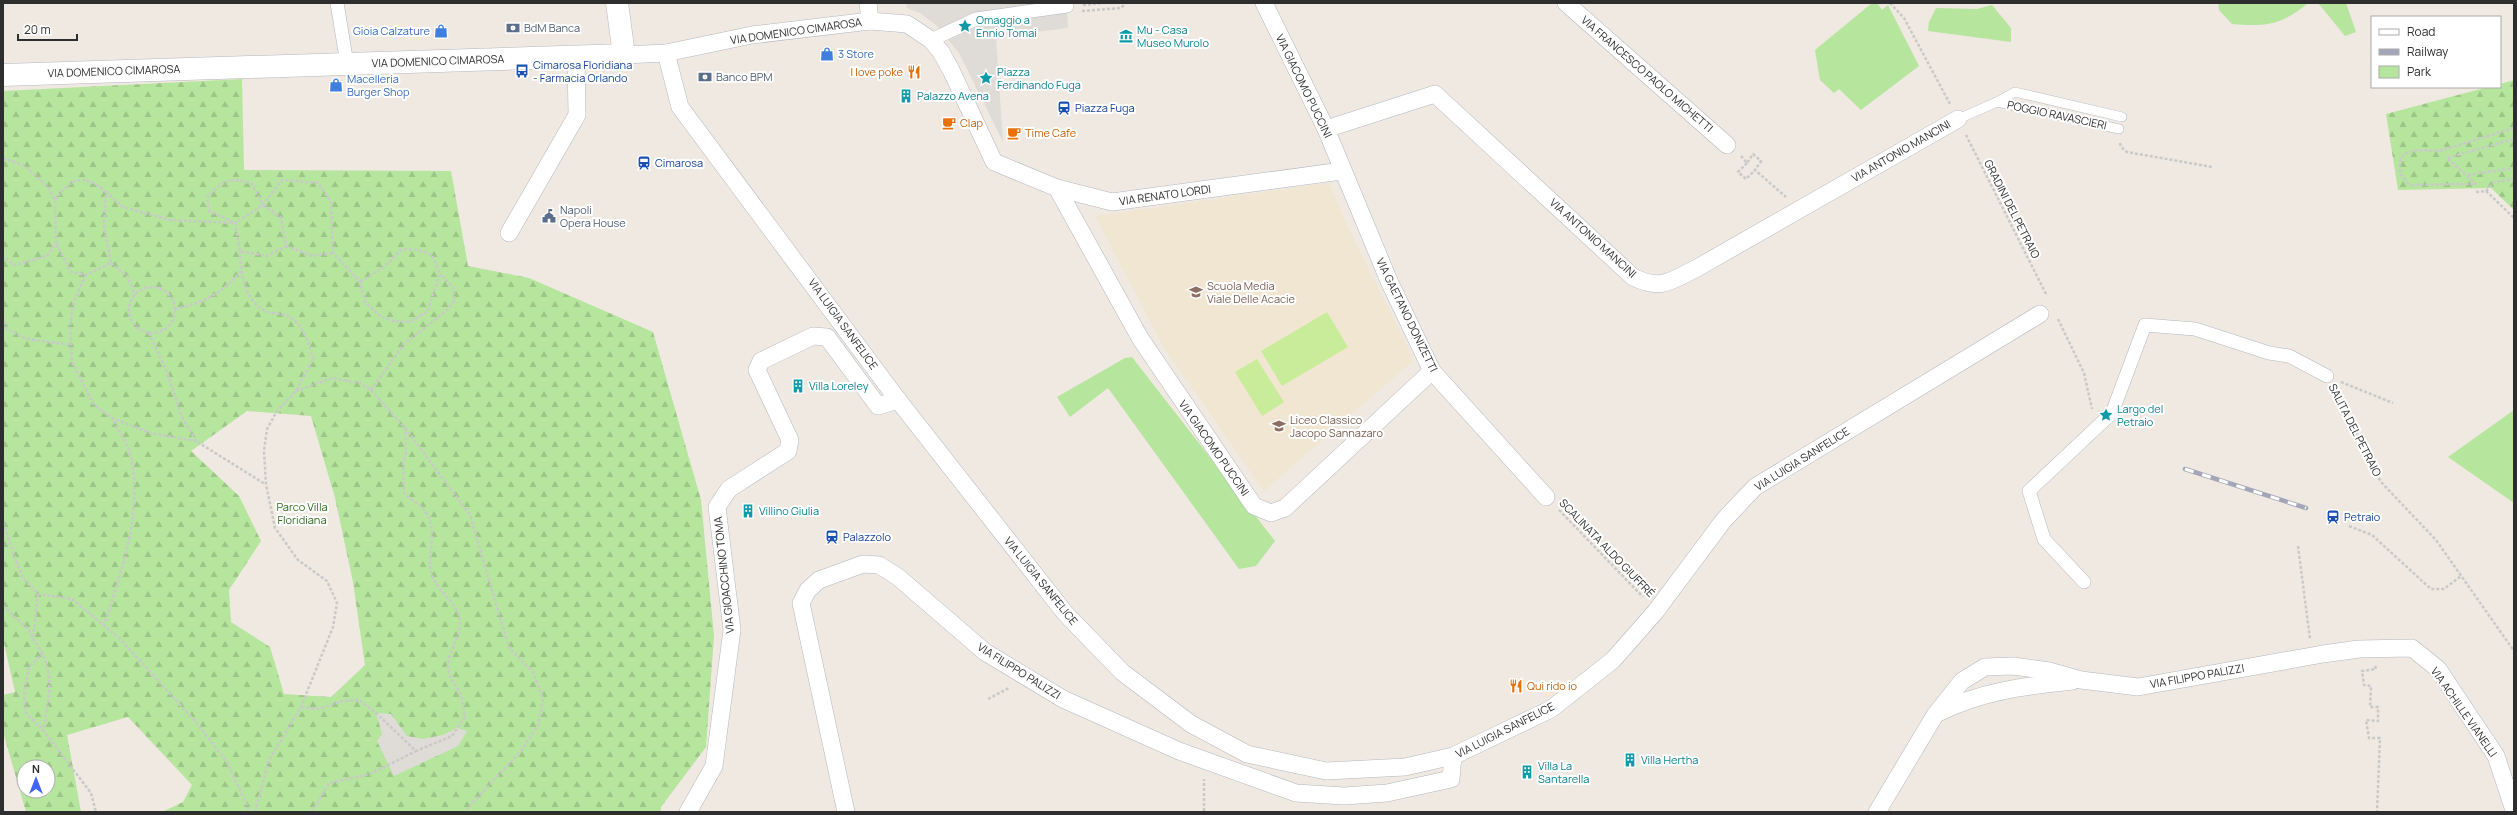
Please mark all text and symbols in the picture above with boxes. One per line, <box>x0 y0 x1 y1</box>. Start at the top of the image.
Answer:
place label: Omaggio a Ennio Tomai <box>976 12 1037 40</box>
street label: VIA FRANCESCO PAOLO MICHETTI <box>1578 12 1716 135</box>
street label: VIA DOMENICO CIMAROSA <box>729 14 863 47</box>
scale bar <box>18 16 77 42</box>
legend <box>2371 16 2501 88</box>
place icon: Omaggio a Ennio Tomai <box>957 18 973 34</box>
bank icon: BdM Banca <box>505 20 521 36</box>
place label: BdM Banca <box>524 20 580 35</box>
text: 20 m <box>24 21 51 38</box>
place label: Mu - Casa Museo Murolo <box>1137 22 1209 50</box>
place label: Gioia Calzature <box>353 23 431 38</box>
shop icon: Gioia Calzature <box>433 23 449 39</box>
text: Road <box>2407 23 2435 40</box>
museum icon: Mu - Casa Museo Murolo <box>1118 28 1134 44</box>
street label: VIA GIACOMO PUCCINI <box>1273 32 1336 140</box>
text: Railway <box>2407 43 2449 60</box>
shop icon: 3 Store <box>819 46 835 62</box>
place label: 3 Store <box>838 46 875 61</box>
street label: VIA DOMENICO CIMAROSA <box>371 51 505 70</box>
place label: Cimarosa Floridiana - Farmacia Orlando <box>533 57 632 85</box>
street label: VIA DOMENICO CIMAROSA <box>47 61 181 80</box>
bus stop icon: Cimarosa Floridiana - Farmacia Orlando <box>514 63 530 79</box>
text: Park <box>2407 63 2432 80</box>
place label: I love poke <box>851 64 904 79</box>
restaurant icon: I love poke <box>906 64 922 80</box>
place label: Piazza Ferdinando Fuga <box>997 64 1081 92</box>
bank icon: Banco BPM <box>697 69 713 85</box>
place label: Banco BPM <box>716 69 773 84</box>
place icon: Piazza Ferdinando Fuga <box>978 70 994 86</box>
place label: Macelleria Burger Shop <box>347 71 410 99</box>
shop icon: Macelleria Burger Shop <box>328 77 344 93</box>
building icon: Palazzo Avena <box>898 88 914 104</box>
place label: Palazzo Avena <box>917 88 989 103</box>
street label: POGGIO RAVASCIERI <box>2006 97 2108 132</box>
station icon: Piazza Fuga <box>1056 100 1072 116</box>
place label: Piazza Fuga <box>1075 100 1135 115</box>
cafe icon: Clap <box>941 115 957 131</box>
place label: Clap <box>960 115 984 130</box>
street label: VIA ANTONIO MANCINI <box>1849 116 1953 185</box>
cafe icon: Time Cafe <box>1006 125 1022 141</box>
place label: Time Cafe <box>1025 125 1077 140</box>
station icon: Cimarosa <box>636 155 652 171</box>
place label: Cimarosa <box>655 155 703 170</box>
street label: GRADINI DEL PETRAIO <box>1981 157 2044 261</box>
street label: VIA RENATO LORDI <box>1118 181 1212 208</box>
street label: VIA ANTONIO MANCINI <box>1547 195 1640 281</box>
place label: Napoli Opera House <box>560 202 626 230</box>
public building icon: Napoli Opera House <box>541 208 557 224</box>
street label: VIA GAETANO DONIZETTI <box>1373 255 1442 374</box>
street label: VIA LUIGIA SANFELICE <box>805 275 882 372</box>
place label: Scuola Media Viale Delle Acacie <box>1207 278 1296 306</box>
school or university icon: Scuola Media Viale Delle Acacie <box>1188 284 1204 300</box>
building icon: Villa Loreley <box>790 378 806 394</box>
place label: Villa Loreley <box>809 378 869 393</box>
street label: SALITA DEL PETRAIO <box>2326 381 2385 479</box>
street label: VIA GIACOMO PUCCINI <box>1176 397 1253 498</box>
place label: Largo del Petraio <box>2117 401 2163 429</box>
place icon: Largo del Petraio <box>2098 407 2114 423</box>
place label: Liceo Classico Jacopo Sannazaro <box>1290 412 1383 440</box>
school or university icon: Liceo Classico Jacopo Sannazaro <box>1271 418 1287 434</box>
street label: VIA LUIGIA SANFELICE <box>1751 423 1852 494</box>
street label: SCALINATA ALDO GIUFFRÉ <box>1556 495 1658 600</box>
park label: Parco Villa Floridiana <box>276 499 328 527</box>
building icon: Villino Giulia <box>740 503 756 519</box>
place label: Villino Giulia <box>759 503 819 518</box>
station icon: Petraio <box>2325 509 2341 525</box>
place label: Petraio <box>2344 509 2381 524</box>
street label: VIA GIOACCHINO TOMA <box>710 516 737 634</box>
station icon: Palazzolo <box>824 529 840 545</box>
place label: Palazzolo <box>843 529 891 544</box>
street label: VIA LUIGIA SANFELICE <box>1001 534 1082 628</box>
street label: VIA FILIPPO PALIZZI <box>975 639 1064 702</box>
street label: VIA FILIPPO PALIZZI <box>2149 660 2245 691</box>
street label: VIA ACHILLE VIANELLI <box>2428 664 2501 760</box>
restaurant icon: Qui rido io <box>1508 678 1524 694</box>
place label: Qui rido io <box>1527 678 1578 693</box>
street label: VIA LUIGIA SANFELICE <box>1453 698 1557 761</box>
building icon: Villa Hertha <box>1622 752 1638 768</box>
place label: Villa Hertha <box>1641 752 1698 767</box>
place label: Villa La Santarella <box>1538 758 1589 786</box>
north arrow <box>16 759 56 799</box>
text: N <box>32 761 40 776</box>
building icon: Villa La Santarella <box>1519 764 1535 780</box>

